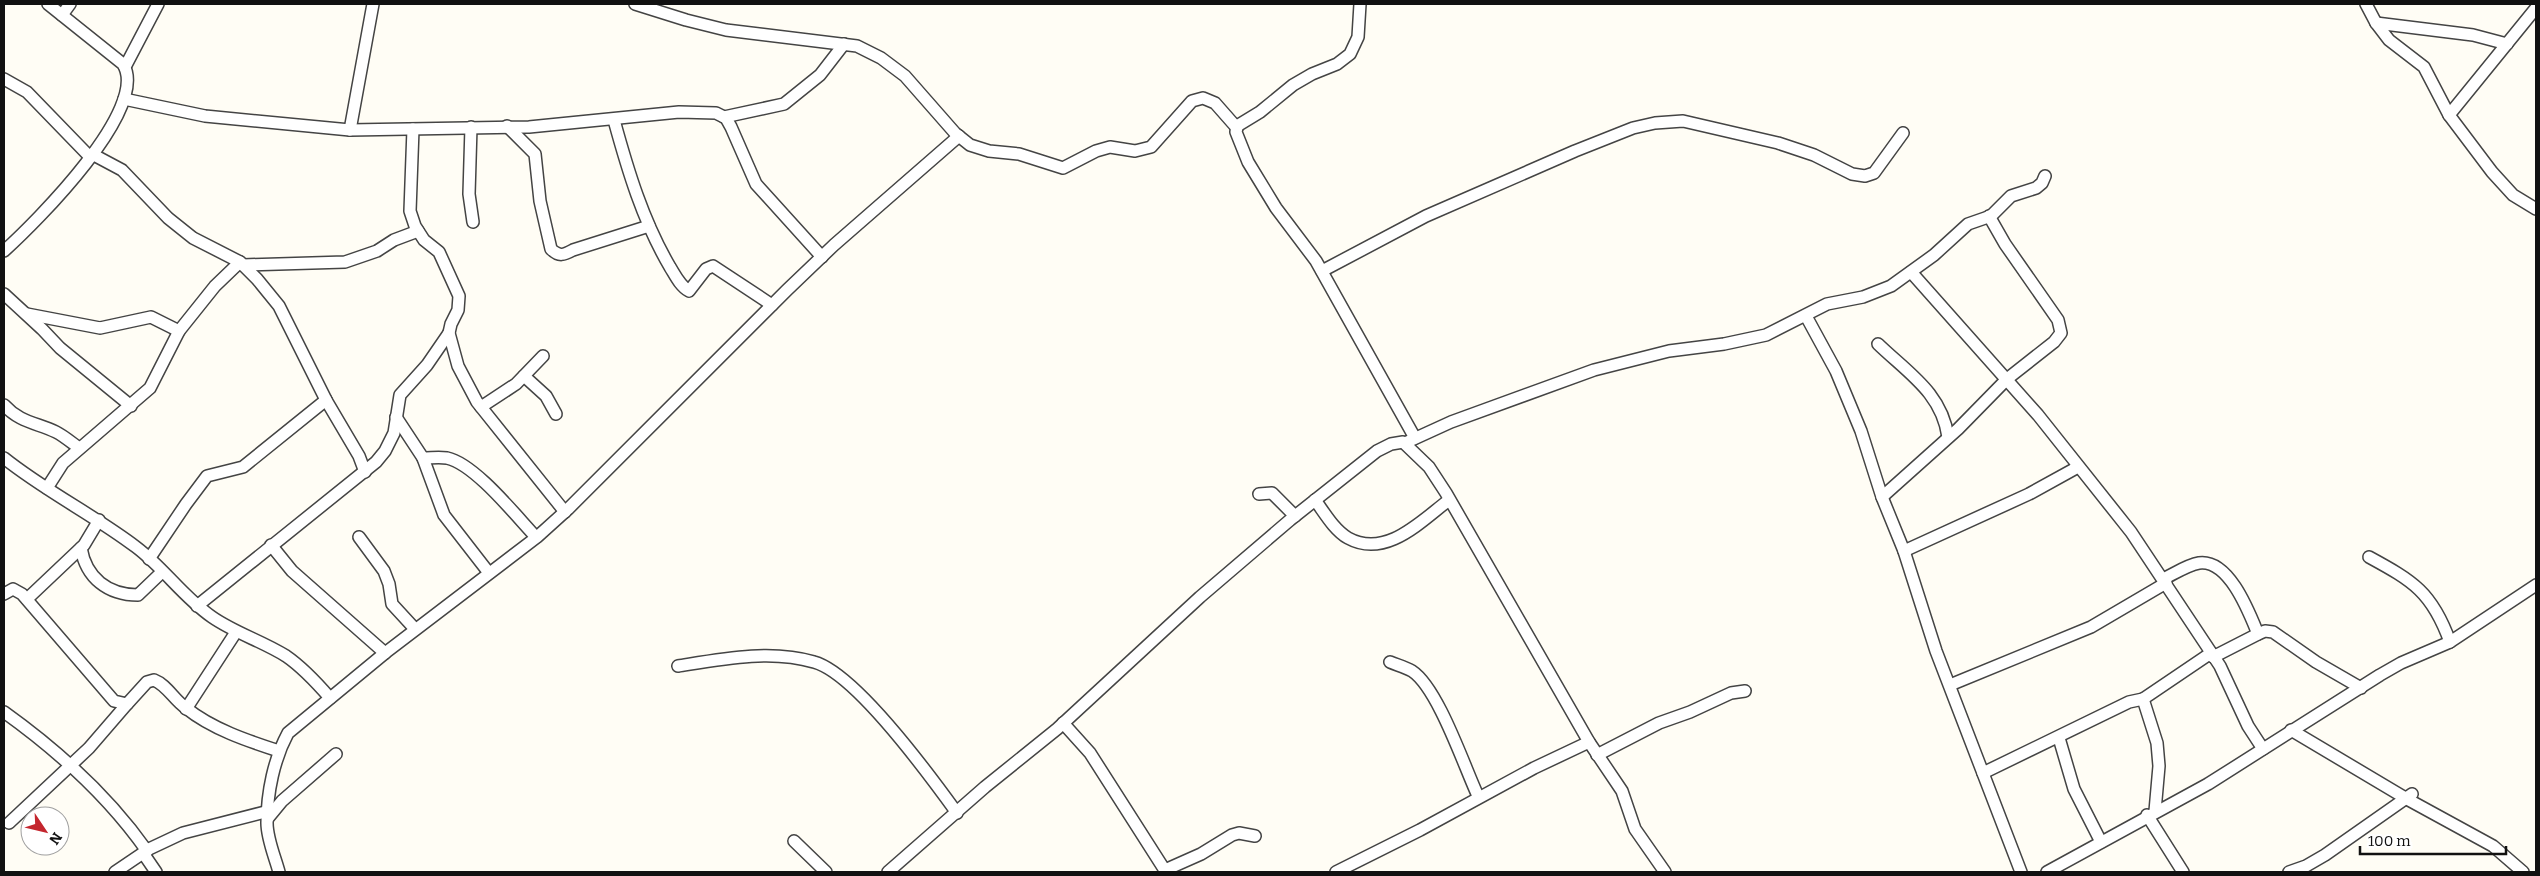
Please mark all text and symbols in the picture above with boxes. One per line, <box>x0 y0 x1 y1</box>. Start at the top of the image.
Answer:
north arrow <box>20 806 70 856</box>
scale bar <box>2360 824 2506 856</box>
text: N <box>45 829 65 848</box>
text: 100 m <box>2368 832 2411 850</box>

